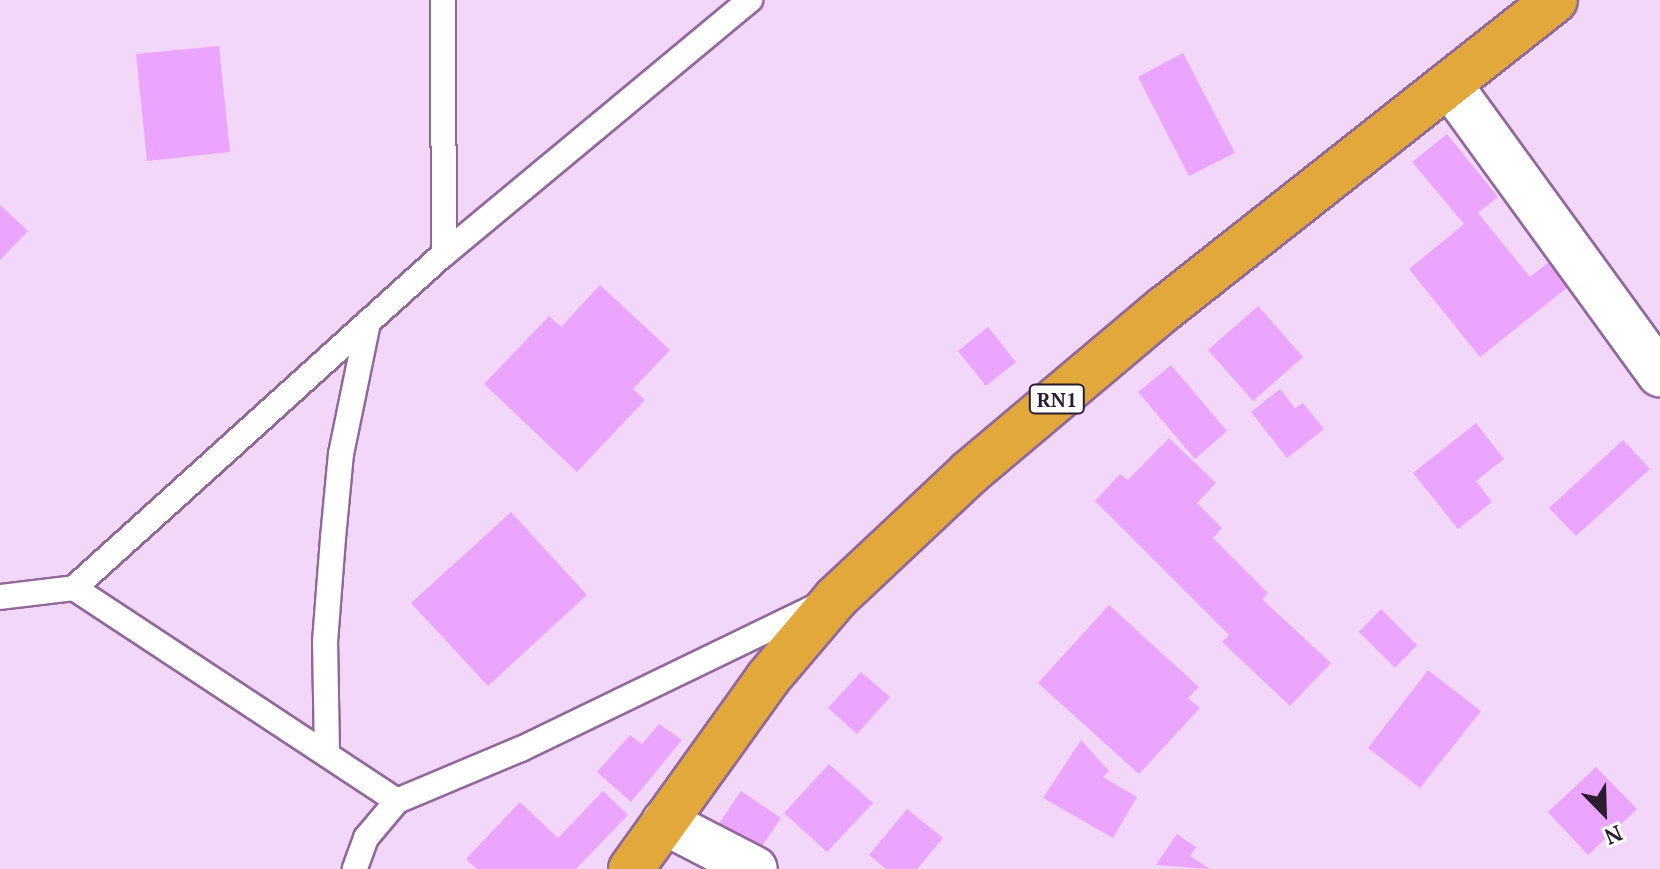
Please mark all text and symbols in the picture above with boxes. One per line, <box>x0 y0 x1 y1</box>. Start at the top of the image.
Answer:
road number: RN1 <box>1027 383 1087 415</box>
north arrow <box>1564 773 1644 853</box>
text: N <box>1600 819 1627 852</box>

